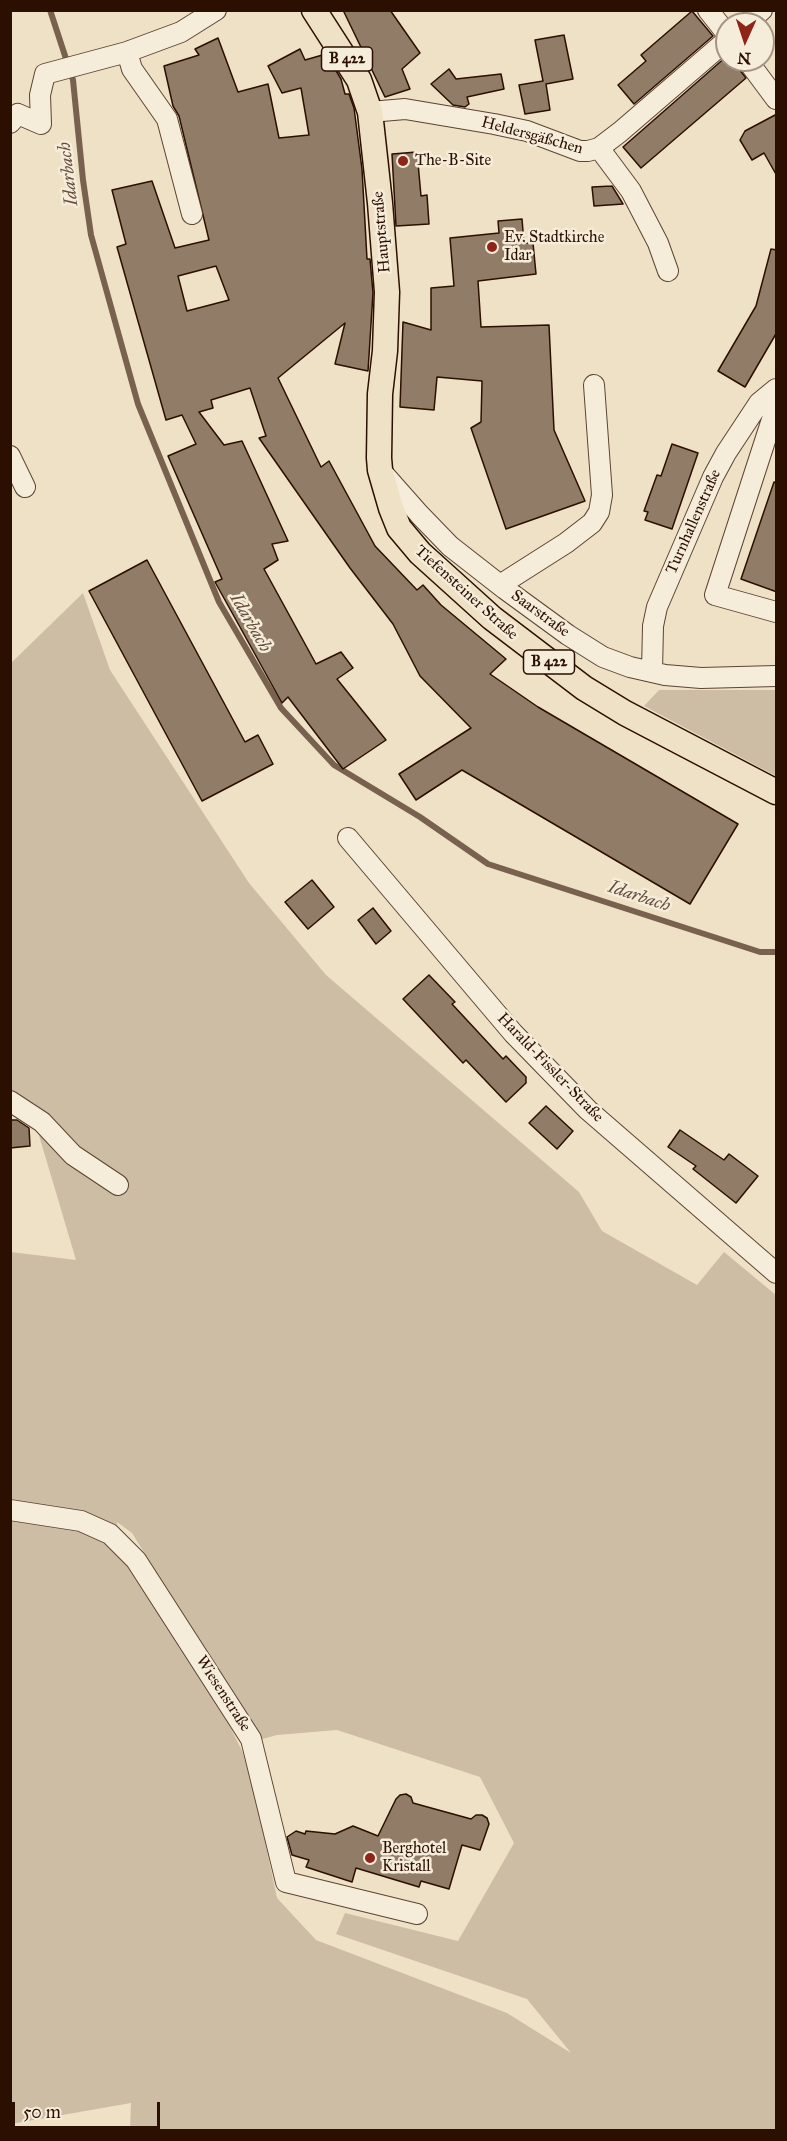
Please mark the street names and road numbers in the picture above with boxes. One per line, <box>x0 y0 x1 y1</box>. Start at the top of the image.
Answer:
road number: B 422 <box>322 47 372 71</box>
street label: Heldersgäßchen <box>479 113 585 159</box>
street label: Hauptstraße <box>369 190 395 274</box>
street label: Turnhallenstraße <box>662 467 726 577</box>
street label: Tiefensteiner Straße <box>410 542 522 644</box>
street label: Saarstraße <box>507 586 573 642</box>
road number: B 422 <box>524 650 574 674</box>
street label: Harald-Fissler-Straße <box>493 1009 607 1127</box>
street label: Wiesenstraße <box>191 1652 255 1736</box>

